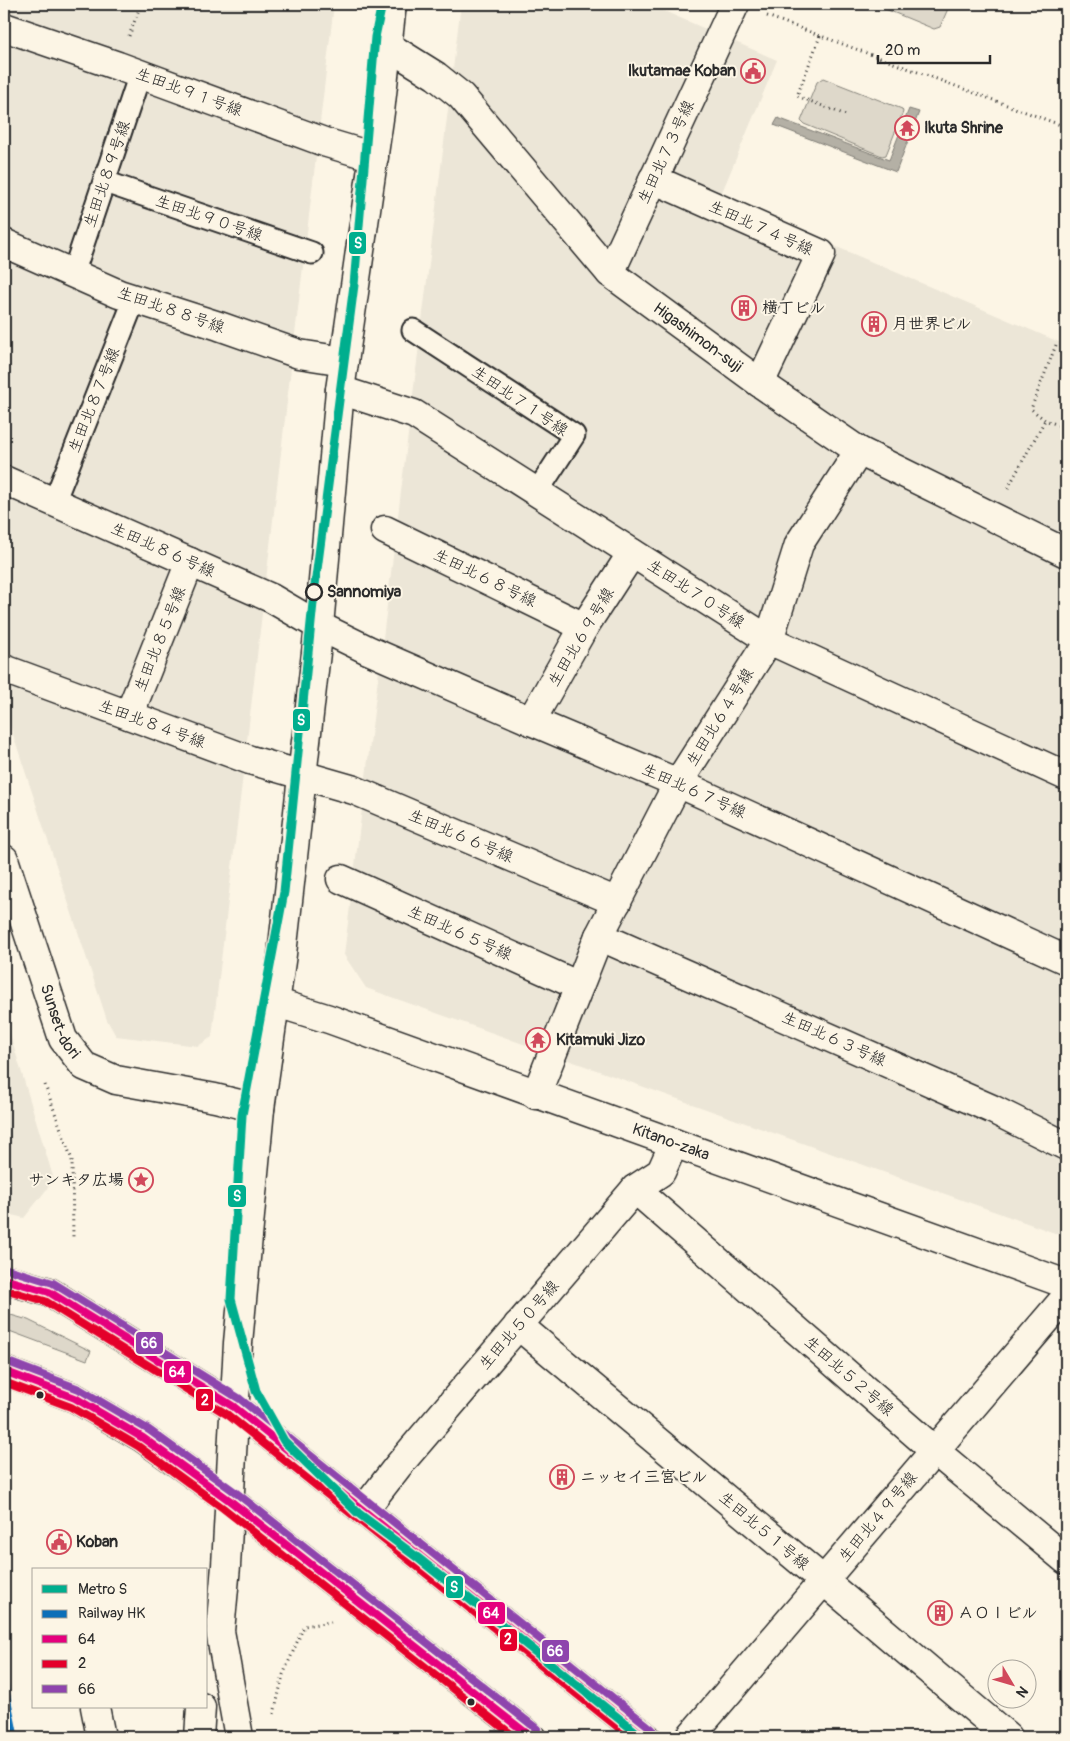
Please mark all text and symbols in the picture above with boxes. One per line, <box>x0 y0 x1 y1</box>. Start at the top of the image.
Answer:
scale bar <box>878 32 990 64</box>
text: 20 m <box>885 41 920 60</box>
public building icon: Ikutamae Koban <box>740 58 766 84</box>
place label: Ikutamae Koban <box>628 61 736 81</box>
street label: 生田北９１号線 <box>133 63 245 121</box>
street label: 生田北７３号線 <box>633 97 699 207</box>
temple icon: Ikuta Shrine <box>894 115 920 141</box>
street label: 生田北８９号線 <box>79 118 135 230</box>
place label: Ikuta Shrine <box>924 118 1004 138</box>
street label: 生田北９０号線 <box>153 190 265 246</box>
street label: 生田北７４号線 <box>706 196 816 260</box>
line badge: S <box>348 231 367 255</box>
text: S <box>354 235 362 252</box>
street label: 生田北８８号線 <box>115 282 227 338</box>
building icon: 横丁ビル <box>731 295 757 321</box>
street label: Higashimon-suji <box>649 298 747 377</box>
place label: 横丁ビル <box>762 298 826 318</box>
building icon: 月世界ビル <box>861 311 887 337</box>
place label: 月世界ビル <box>892 314 972 334</box>
street label: 生田北８７号線 <box>64 344 124 456</box>
street label: 生田北７１号線 <box>468 361 572 441</box>
street label: 生田北８６号線 <box>108 518 218 582</box>
street label: 生田北６８号線 <box>430 544 540 612</box>
street label: 生田北７０号線 <box>644 555 748 633</box>
place label: Sannomiya <box>327 582 402 602</box>
street label: 生田北８５号線 <box>130 583 190 695</box>
marker: Sannomiya <box>305 583 323 601</box>
street label: 生田北６９号線 <box>544 584 618 690</box>
street label: 生田北６４号線 <box>682 664 758 770</box>
street label: 生田北８４号線 <box>96 695 208 753</box>
line badge: S <box>292 708 311 732</box>
text: S <box>297 712 305 729</box>
street label: 生田北６７号線 <box>639 759 749 823</box>
street label: 生田北６６号線 <box>406 805 516 867</box>
street label: 生田北６５号線 <box>405 901 515 965</box>
street label: Sunset-dori <box>36 982 85 1063</box>
street label: 生田北６３号線 <box>779 1007 889 1071</box>
temple icon: Kitamuki Jizo <box>525 1027 551 1053</box>
place label: Kitamuki Jizo <box>556 1030 645 1050</box>
street label: Kitano-zaka <box>630 1119 712 1165</box>
place icon: サンキタ広場 <box>128 1167 154 1193</box>
place label: サンキタ広場 <box>28 1170 124 1190</box>
line badge: S <box>227 1184 247 1208</box>
text: S <box>233 1188 241 1205</box>
street label: 生田北５０号線 <box>475 1276 563 1374</box>
line badge: 66 <box>135 1331 164 1355</box>
street label: 生田北５２号線 <box>800 1332 898 1420</box>
text: 66 <box>141 1335 157 1352</box>
line badge: 64 <box>163 1360 192 1384</box>
text: 64 <box>169 1364 186 1381</box>
line badge: 2 <box>195 1388 214 1412</box>
unlabelled marker <box>35 1390 45 1400</box>
text: 2 <box>201 1392 209 1409</box>
building icon: ニッセイ三宮ビル <box>549 1464 575 1490</box>
place label: ニッセイ三宮ビル <box>580 1467 708 1487</box>
street label: 生田北４９号線 <box>834 1468 922 1566</box>
street label: 生田北５１号線 <box>715 1487 813 1575</box>
public building icon: Koban <box>46 1529 72 1555</box>
place label: Koban <box>76 1532 118 1552</box>
legend <box>32 1568 208 1708</box>
line badge: S <box>445 1575 464 1599</box>
text: S <box>450 1579 458 1596</box>
text: Metro S <box>78 1580 127 1599</box>
building icon: ＡＯＩビル <box>927 1600 953 1626</box>
line badge: 64 <box>477 1601 506 1625</box>
place label: ＡＯＩビル <box>958 1603 1038 1623</box>
text: Railway HK <box>78 1604 145 1623</box>
text: 64 <box>483 1605 500 1622</box>
line badge: 2 <box>499 1628 518 1652</box>
text: 64 <box>78 1630 96 1649</box>
text: 2 <box>504 1631 512 1648</box>
line badge: 66 <box>541 1639 570 1663</box>
text: 66 <box>547 1643 563 1660</box>
text: 2 <box>78 1654 86 1673</box>
north arrow <box>988 1658 1038 1708</box>
text: 66 <box>78 1680 95 1699</box>
text: N <box>1012 1683 1031 1701</box>
unlabelled marker <box>466 1697 476 1707</box>

